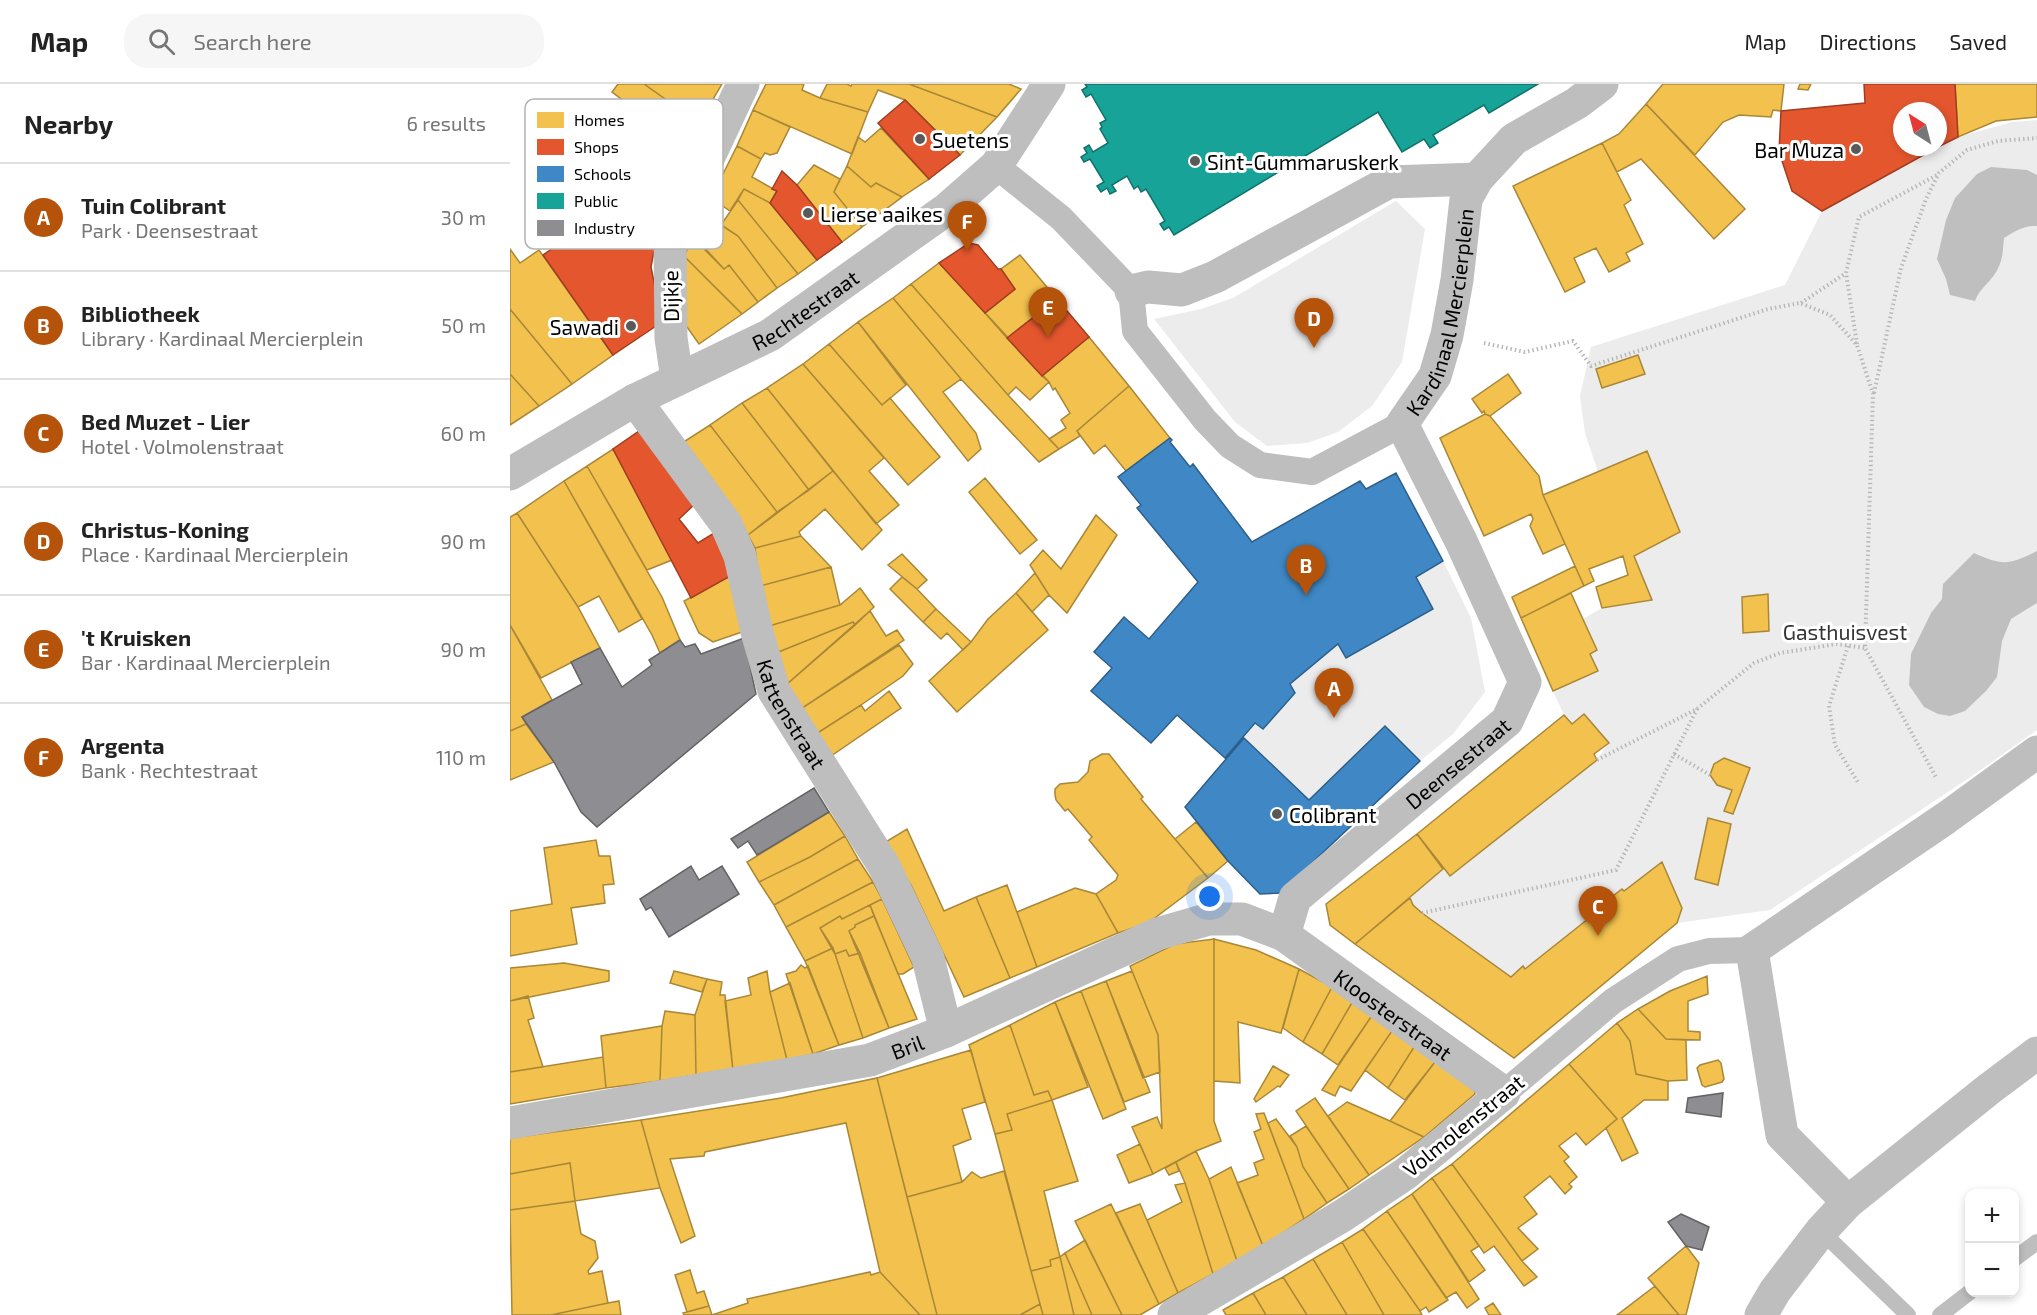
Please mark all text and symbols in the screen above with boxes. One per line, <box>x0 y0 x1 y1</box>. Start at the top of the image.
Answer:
search box <box>124 14 544 68</box>
text: Map <box>30 24 88 58</box>
icon: search <box>145 25 178 58</box>
text: Search here <box>193 28 312 54</box>
text: Map <box>1744 29 1787 54</box>
text: Directions <box>1820 29 1916 54</box>
text: Saved <box>1949 29 2007 54</box>
legend <box>525 99 723 249</box>
north arrow <box>1893 102 1947 156</box>
text: Nearby <box>24 108 113 139</box>
text: Homes <box>574 110 625 129</box>
text: 6 results <box>406 111 486 135</box>
place label: Suetens <box>932 127 1009 152</box>
marker: Suetens <box>913 132 927 146</box>
text: Shops <box>574 137 619 156</box>
place label: Bar Muza <box>1754 137 1844 162</box>
marker: Bar Muza <box>1849 142 1863 156</box>
place label: Sint-Gummaruskerk <box>1207 149 1399 174</box>
marker: Sint-Gummaruskerk <box>1188 154 1202 168</box>
text: Schools <box>574 164 631 183</box>
text: Public <box>574 191 618 210</box>
text: Tuin Colibrant <box>81 192 226 218</box>
place label: Lierse aaikes <box>820 201 943 226</box>
pin: F <box>948 202 986 251</box>
text: A <box>37 205 50 229</box>
text: 30 m <box>441 205 486 229</box>
marker: Lierse aaikes <box>801 206 815 220</box>
street label: Kardinaal Mercierplein <box>1399 207 1477 420</box>
text: Park · Deensestraat <box>81 218 258 242</box>
text: Industry <box>574 218 635 237</box>
street label: Rechtestraat <box>747 264 863 355</box>
street label: Dijkje <box>657 270 684 322</box>
pin: E <box>1028 288 1068 337</box>
pin: D <box>1294 298 1334 348</box>
text: Bibliotheek <box>81 300 200 326</box>
text: B <box>37 313 50 337</box>
text: 50 m <box>441 313 486 337</box>
place label: Sawadi <box>550 314 619 339</box>
marker: Sawadi <box>624 319 638 333</box>
text: Library · Kardinaal Mercierplein <box>81 326 363 350</box>
text: Bed Muzet - Lier <box>81 408 250 434</box>
text: C <box>38 421 49 445</box>
text: 60 m <box>441 421 486 445</box>
text: Hotel · Volmolenstraat <box>81 434 284 458</box>
text: Christus-Koning <box>81 516 249 542</box>
text: D <box>37 529 50 553</box>
text: 90 m <box>441 529 486 553</box>
text: Place · Kardinaal Mercierplein <box>81 542 349 566</box>
pin: B <box>1286 546 1326 595</box>
park label: Gasthuisvest <box>1783 619 1907 644</box>
text: 't Kruisken <box>81 624 191 650</box>
text: E <box>38 637 49 661</box>
text: 90 m <box>441 637 486 661</box>
text: Bar · Kardinaal Mercierplein <box>81 650 331 674</box>
street label: Kattenstraat <box>753 656 832 773</box>
pin: A <box>1314 668 1354 718</box>
street label: Deensestraat <box>1400 712 1515 813</box>
text: Argenta <box>81 732 165 758</box>
text: F <box>38 745 49 769</box>
text: 110 m <box>436 745 486 769</box>
text: Bank · Rechtestraat <box>81 758 258 782</box>
place label: Colibrant <box>1289 802 1376 827</box>
marker: Colibrant <box>1270 807 1284 821</box>
your location <box>1195 882 1224 911</box>
pin: C <box>1578 886 1618 936</box>
street label: Kloosterstraat <box>1330 963 1457 1064</box>
street label: Bril <box>887 1028 927 1063</box>
street label: Volmolenstraat <box>1397 1069 1529 1181</box>
map controls <box>1965 1189 2019 1297</box>
button: + <box>1965 1189 2019 1243</box>
button: − <box>1965 1243 2019 1297</box>

